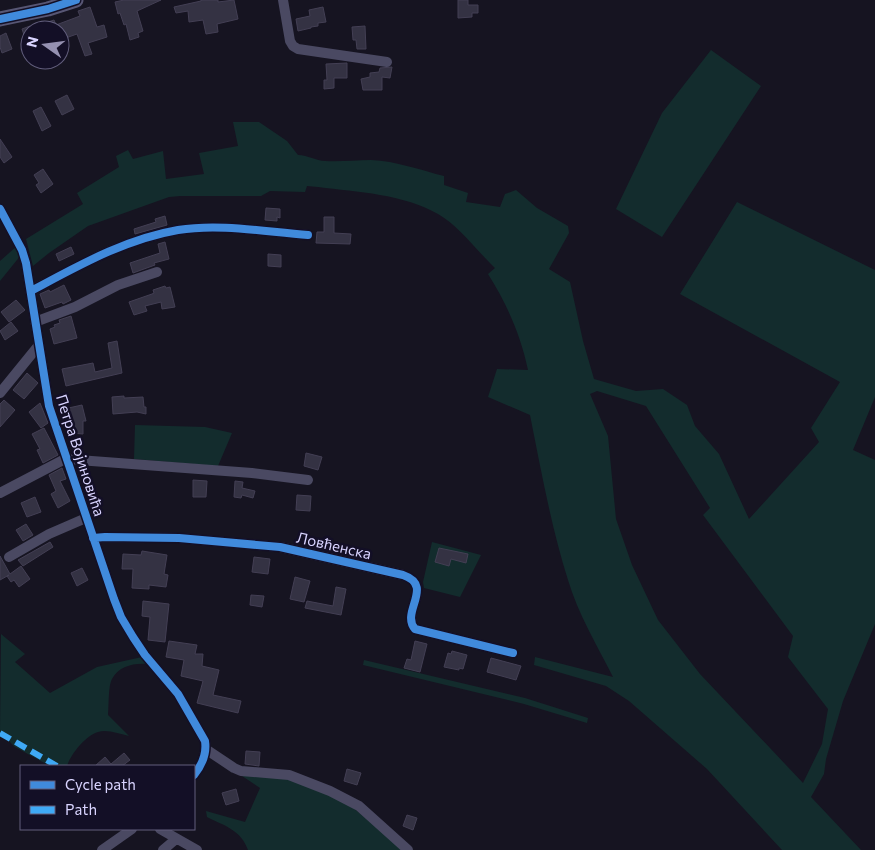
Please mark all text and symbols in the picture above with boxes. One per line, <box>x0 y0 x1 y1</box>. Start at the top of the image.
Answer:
north arrow <box>20 20 70 70</box>
text: N <box>22 35 41 49</box>
street label: Петра Војиновића <box>53 392 109 518</box>
street label: Ловћенска <box>295 528 373 562</box>
legend <box>20 765 195 830</box>
text: Cycle path <box>65 775 136 793</box>
text: Path <box>65 800 97 818</box>

